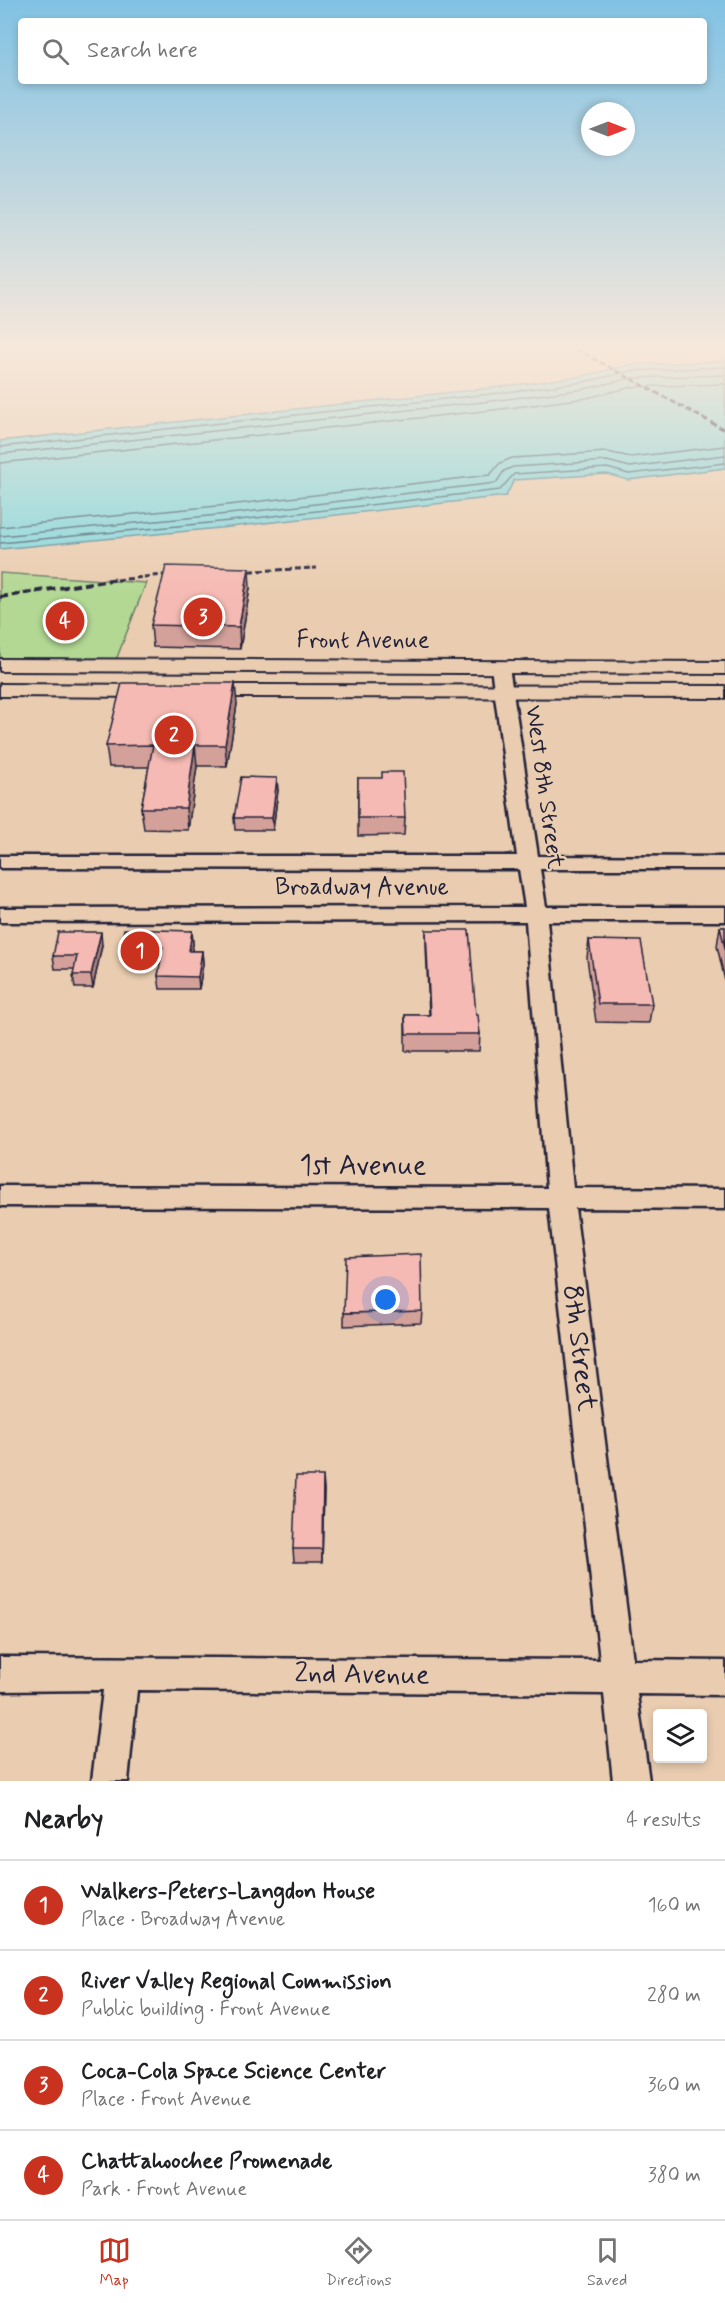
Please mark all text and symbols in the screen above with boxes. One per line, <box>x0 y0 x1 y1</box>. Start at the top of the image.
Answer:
search box <box>18 18 707 84</box>
icon: search <box>39 35 72 68</box>
text: Search here <box>87 37 198 65</box>
north arrow <box>581 102 635 156</box>
pin: 3 <box>184 594 222 640</box>
pin: 4 <box>46 598 84 644</box>
street label: Front Avenue <box>296 625 430 656</box>
street label: West 8th Street <box>517 703 571 871</box>
pin: 2 <box>154 712 194 758</box>
street label: Broadway Avenue <box>275 872 449 903</box>
pin: 1 <box>120 928 160 974</box>
street label: 1st Avenue <box>299 1148 427 1185</box>
street label: 8th Street <box>553 1283 605 1414</box>
your location <box>371 1285 400 1314</box>
street label: 2nd Avenue <box>294 1655 430 1695</box>
map controls <box>653 1709 707 1763</box>
button: layers <box>653 1709 707 1763</box>
text: Nearby <box>24 1803 103 1837</box>
text: 4 results <box>626 1807 701 1834</box>
text: Walkers-Peters-Langdon House <box>81 1878 375 1906</box>
text: 1 <box>39 1892 48 1919</box>
text: 160 m <box>648 1892 701 1919</box>
text: Place · Broadway Avenue <box>81 1906 285 1933</box>
text: River Valley Regional Commission <box>81 1968 392 1996</box>
text: 2 <box>39 1982 48 2009</box>
text: 280 m <box>647 1982 701 2009</box>
text: Public building · Front Avenue <box>81 1996 331 2023</box>
text: Coca-Cola Space Science Center <box>81 2058 386 2086</box>
text: 3 <box>39 2072 48 2099</box>
text: 360 m <box>648 2072 701 2099</box>
text: Place · Front Avenue <box>81 2086 251 2113</box>
text: Chattahoochee Promenade <box>81 2148 332 2176</box>
text: 4 <box>38 2162 49 2189</box>
text: 380 m <box>648 2162 701 2189</box>
text: Park · Front Avenue <box>81 2176 247 2203</box>
tab: Map <box>98 2234 131 2291</box>
tab: Directions <box>326 2234 392 2291</box>
tab: Saved <box>587 2234 627 2291</box>

